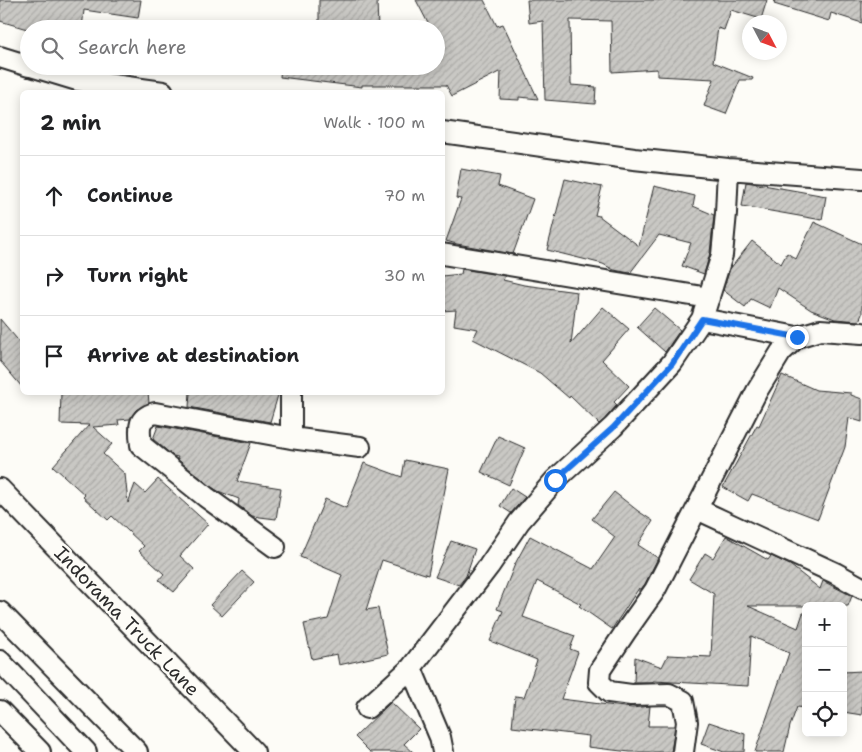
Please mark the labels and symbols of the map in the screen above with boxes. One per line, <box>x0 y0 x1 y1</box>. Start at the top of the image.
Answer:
north arrow <box>742 15 787 60</box>
route end <box>786 326 809 349</box>
route start <box>544 469 567 492</box>
street label: Indorama Truck Lane <box>49 541 205 701</box>

